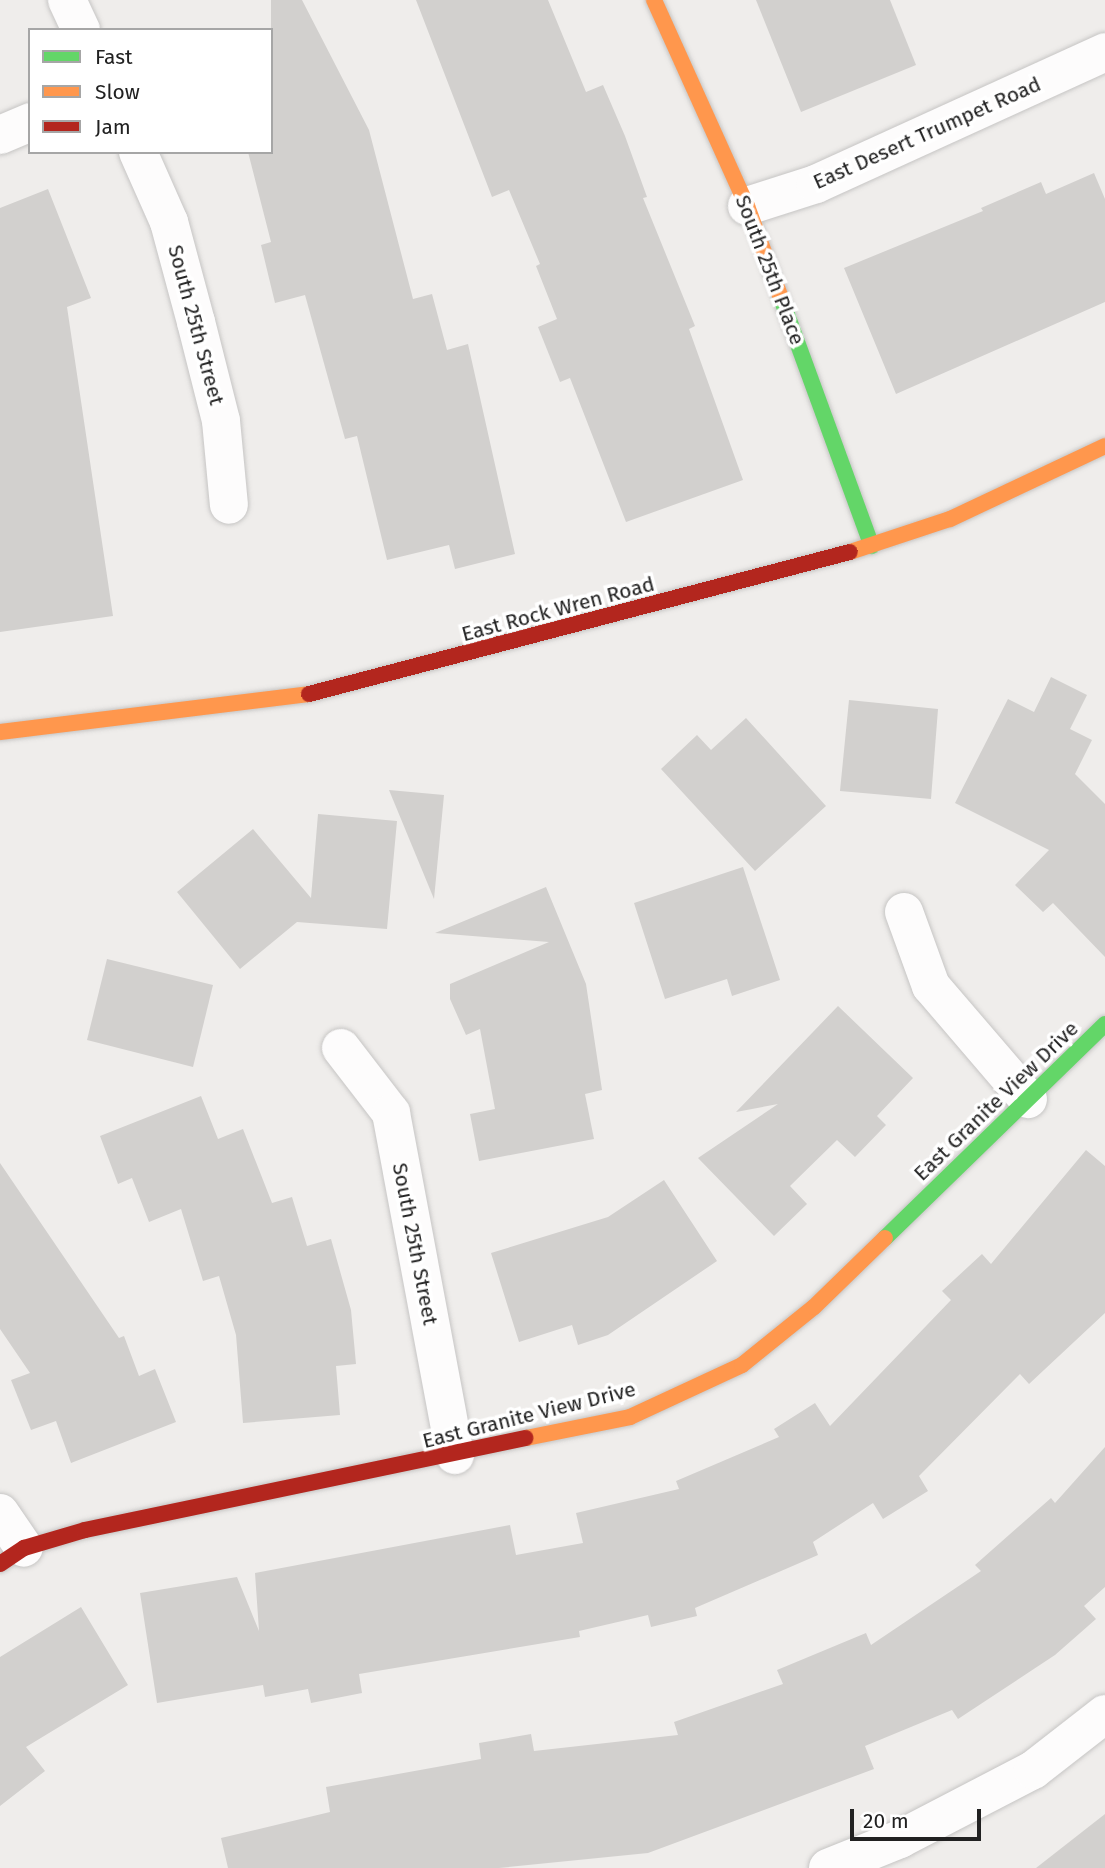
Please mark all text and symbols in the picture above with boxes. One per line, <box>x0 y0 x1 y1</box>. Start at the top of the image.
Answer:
legend <box>28 28 273 154</box>
text: Fast <box>95 44 133 70</box>
street label: East Desert Trumpet Road <box>809 71 1045 195</box>
text: Slow <box>95 79 140 105</box>
text: Jam <box>95 114 131 140</box>
street label: South 25th Place <box>730 192 810 348</box>
street label: South 25th Street <box>163 242 229 408</box>
street label: East Rock Wren Road <box>459 571 657 647</box>
street label: East Granite View Drive <box>909 1016 1083 1186</box>
street label: South 25th Street <box>387 1161 443 1327</box>
street label: East Granite View Drive <box>420 1376 638 1454</box>
scale bar <box>853 1794 984 1838</box>
text: 20 m <box>863 1808 909 1834</box>

